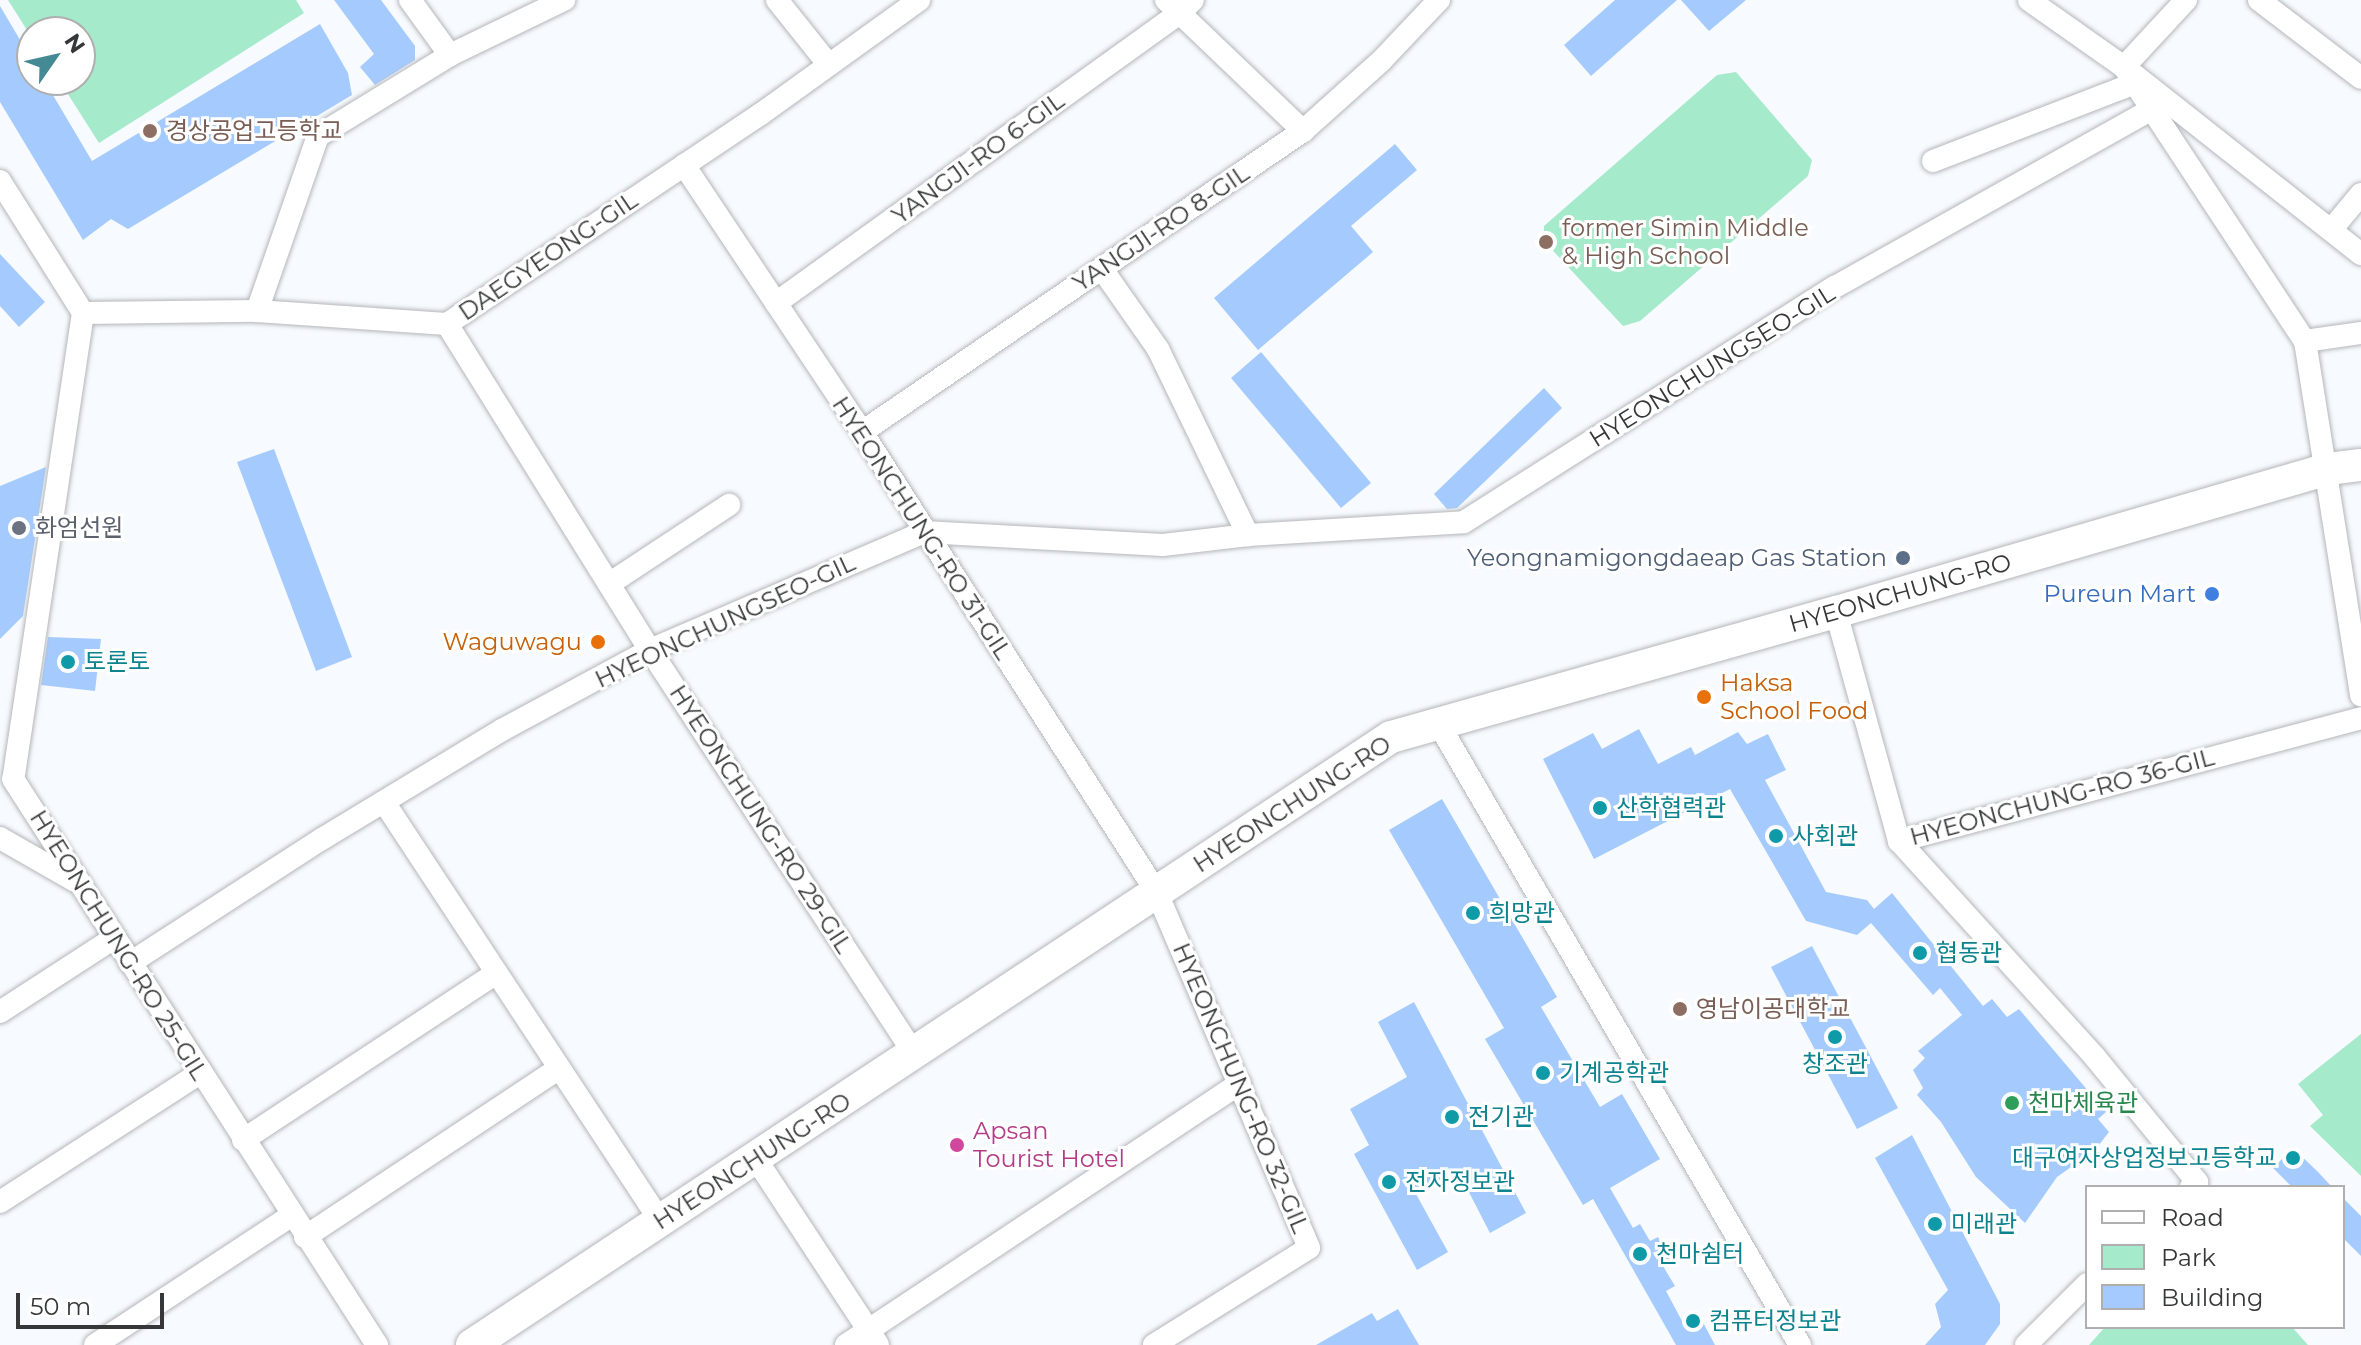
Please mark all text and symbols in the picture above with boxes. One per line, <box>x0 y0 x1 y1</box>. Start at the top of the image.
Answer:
north arrow <box>16 16 96 96</box>
text: N <box>58 28 91 58</box>
street label: YANGJI-RO 6-GIL <box>886 86 1070 230</box>
place label: 경상공업고등학교 <box>166 117 343 145</box>
marker: 경상공업고등학교 <box>141 122 159 140</box>
street label: YANGJI-RO 8-GIL <box>1067 158 1255 298</box>
street label: DAEGYEONG-GIL <box>453 185 643 327</box>
place label: former Simin Middle & High School <box>1562 214 1809 270</box>
marker: former Simin Middle & High School <box>1537 233 1555 251</box>
street label: HYEONCHUNGSEO-GIL <box>1584 279 1840 453</box>
street label: HYEONCHUNG-RO 31-GIL <box>826 391 1018 665</box>
place label: 화엄선원 <box>35 514 123 542</box>
marker: 화엄선원 <box>10 519 28 537</box>
place label: Yeongnamigongdaeap Gas Station <box>1467 544 1887 572</box>
street label: HYEONCHUNG-RO <box>1786 547 2014 639</box>
street label: HYEONCHUNGSEO-GIL <box>590 548 860 694</box>
marker: Yeongnamigongdaeap Gas Station <box>1894 549 1912 567</box>
place label: Pureun Mart <box>2043 580 2196 608</box>
marker: Pureun Mart <box>2203 585 2221 603</box>
place label: Waguwagu <box>443 628 582 656</box>
marker: Waguwagu <box>589 633 607 651</box>
place label: 토론토 <box>84 648 150 676</box>
marker: 토론토 <box>59 653 77 671</box>
place label: Haksa School Food <box>1720 669 1868 725</box>
street label: HYEONCHUNG-RO 29-GIL <box>663 680 859 958</box>
marker: Haksa School Food <box>1695 688 1713 706</box>
street label: HYEONCHUNG-RO <box>1188 729 1396 879</box>
street label: HYEONCHUNG-RO 36-GIL <box>1907 742 2217 852</box>
place label: 산학협력관 <box>1616 794 1726 822</box>
marker: 산학협력관 <box>1591 799 1609 817</box>
street label: HYEONCHUNG-RO 25-GIL <box>24 805 214 1085</box>
place label: 사회관 <box>1792 822 1858 850</box>
marker: 사회관 <box>1767 827 1785 845</box>
place label: 희망관 <box>1489 899 1555 927</box>
marker: 희망관 <box>1464 904 1482 922</box>
street label: HYEONCHUNG-RO 32-GIL <box>1167 939 1315 1237</box>
place label: 협동관 <box>1936 939 2002 967</box>
marker: 협동관 <box>1911 944 1929 962</box>
place label: 영남이공대학교 <box>1696 995 1851 1023</box>
marker: 영남이공대학교 <box>1671 1000 1689 1018</box>
marker: 창조관 <box>1826 1028 1844 1046</box>
place label: 창조관 <box>1802 1050 1868 1078</box>
place label: 기계공학관 <box>1559 1059 1669 1087</box>
marker: 기계공학관 <box>1534 1064 1552 1082</box>
street label: HYEONCHUNG-RO <box>648 1086 856 1236</box>
place label: 천마체육관 <box>2028 1089 2138 1117</box>
marker: 천마체육관 <box>2003 1094 2021 1112</box>
place label: 전기관 <box>1468 1103 1534 1131</box>
marker: 전기관 <box>1443 1108 1461 1126</box>
place label: Apsan Tourist Hotel <box>973 1117 1125 1173</box>
marker: Apsan Tourist Hotel <box>948 1136 966 1154</box>
place label: 대구여자상업정보고등학교 <box>2012 1144 2277 1172</box>
marker: 대구여자상업정보고등학교 <box>2284 1149 2302 1167</box>
place label: 전자정보관 <box>1405 1168 1515 1196</box>
marker: 전자정보관 <box>1380 1173 1398 1191</box>
legend <box>2085 1185 2345 1329</box>
text: Road <box>2161 1203 2224 1232</box>
place label: 미래관 <box>1951 1210 2017 1238</box>
marker: 미래관 <box>1926 1215 1944 1233</box>
place label: 천마쉼터 <box>1656 1240 1744 1268</box>
text: Park <box>2161 1243 2216 1272</box>
marker: 천마쉼터 <box>1631 1245 1649 1263</box>
scale bar <box>20 1277 168 1327</box>
text: Building <box>2161 1283 2264 1312</box>
text: 50 m <box>30 1292 91 1321</box>
place label: 컴퓨터정보관 <box>1709 1307 1841 1335</box>
marker: 컴퓨터정보관 <box>1684 1312 1702 1330</box>

